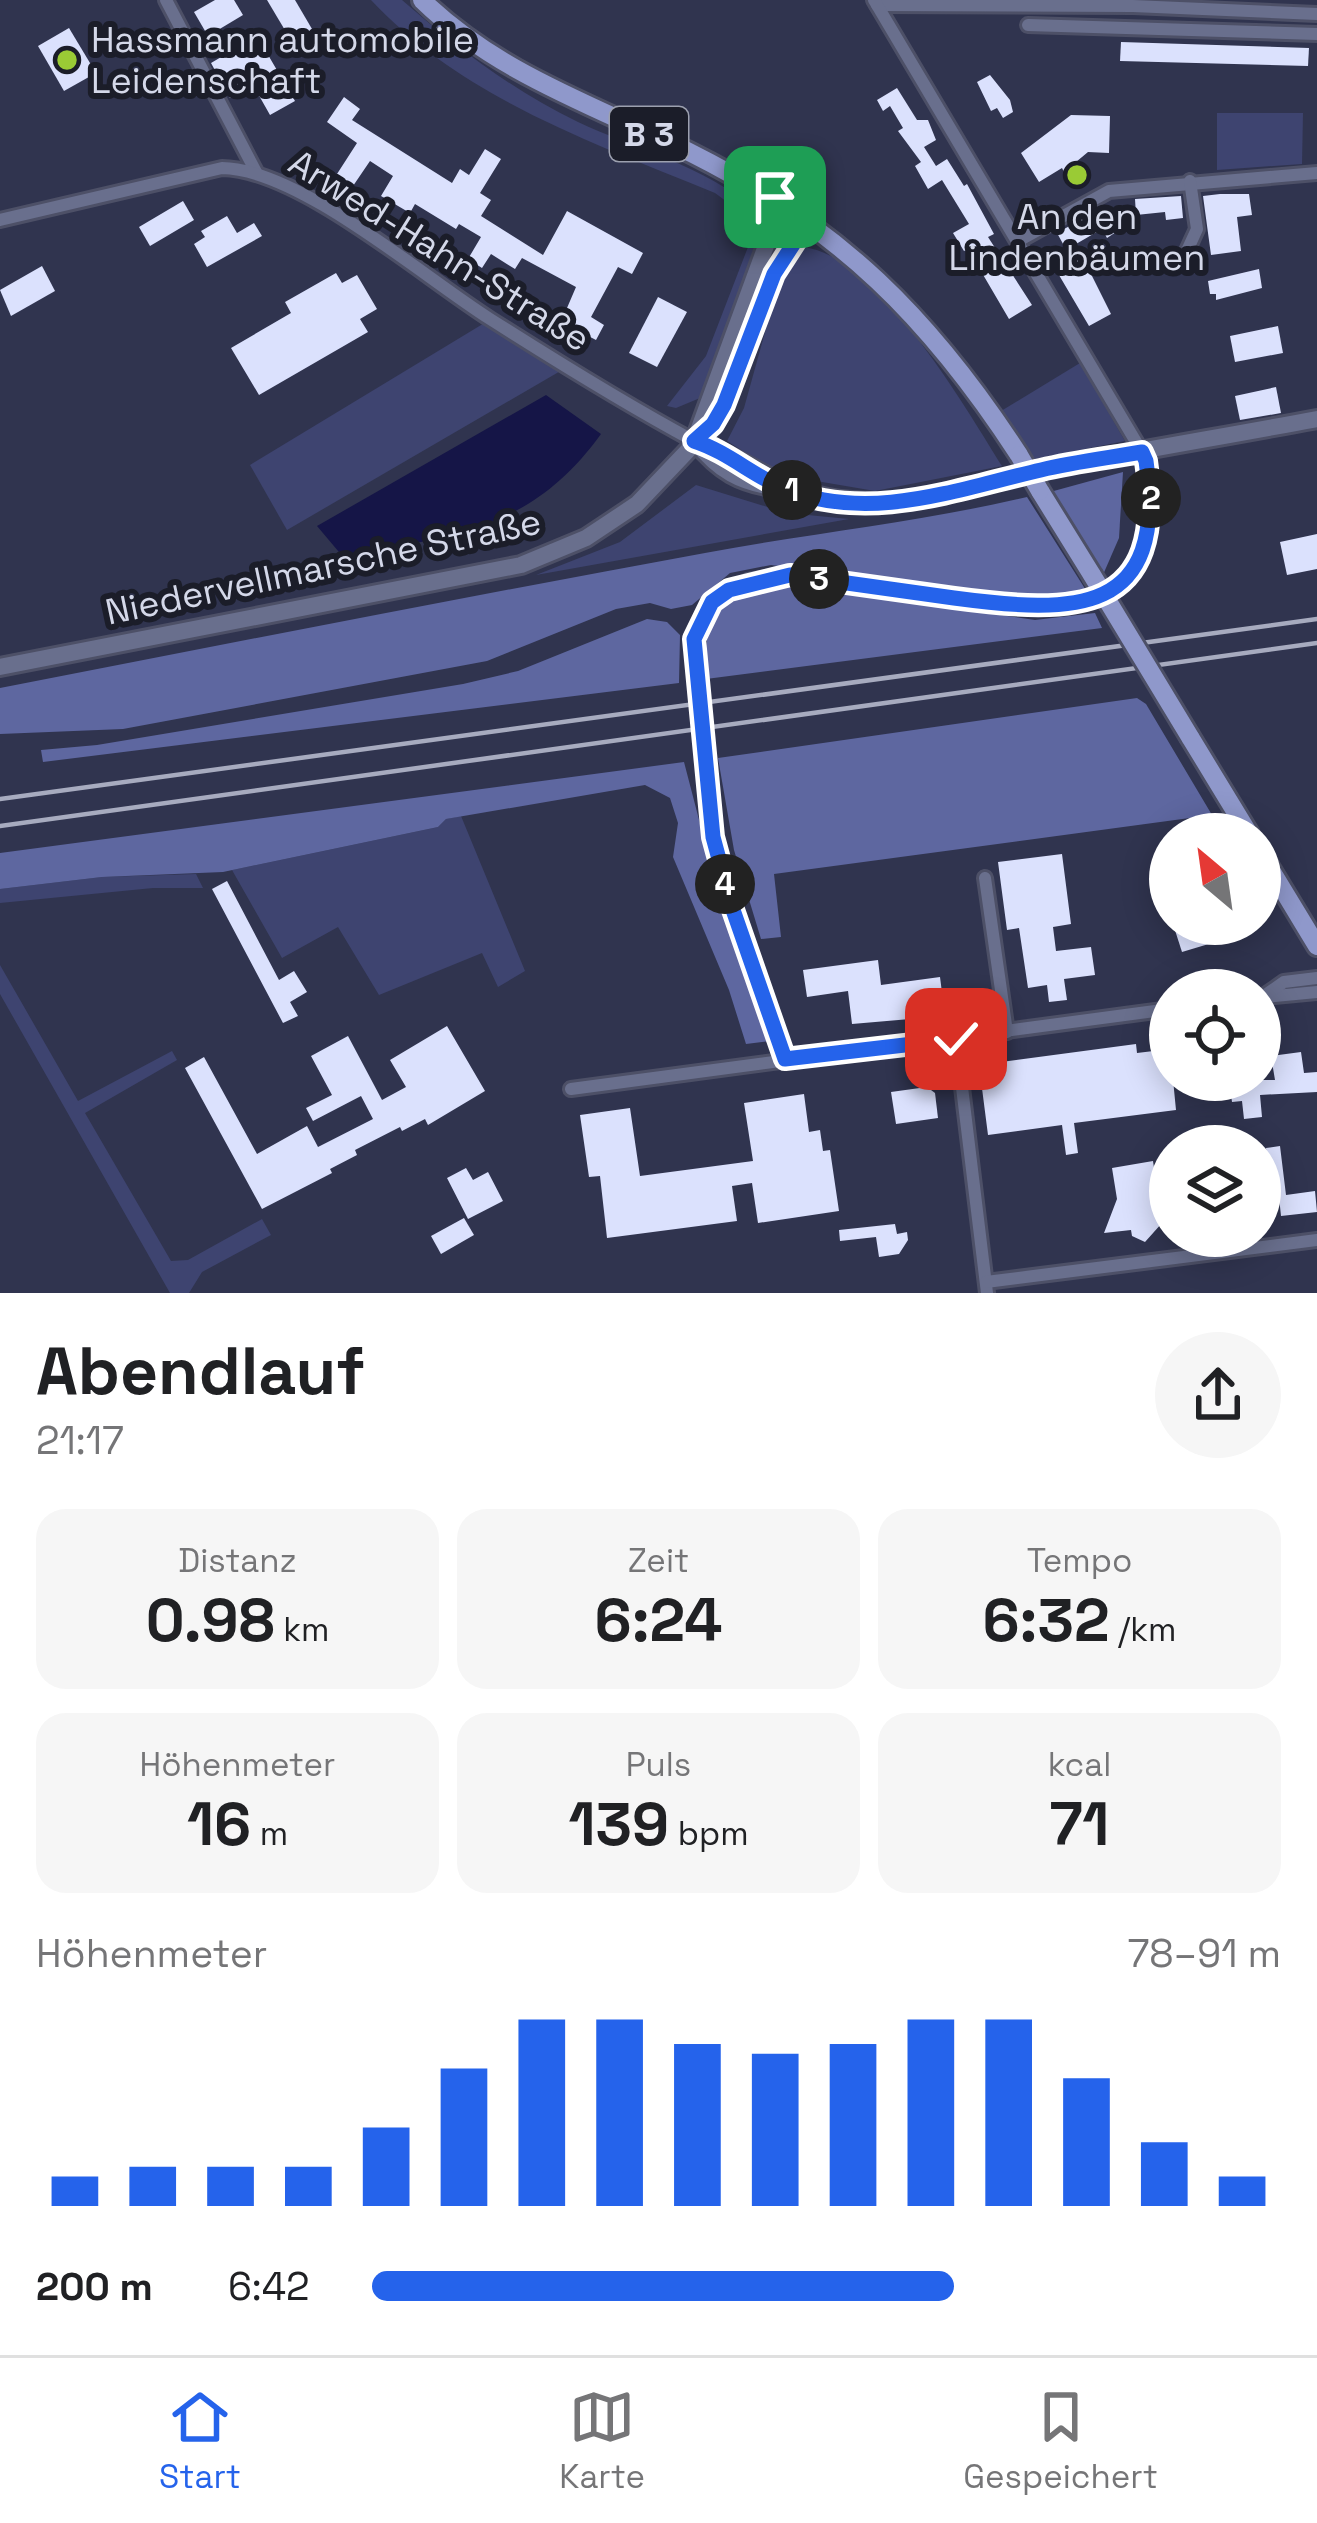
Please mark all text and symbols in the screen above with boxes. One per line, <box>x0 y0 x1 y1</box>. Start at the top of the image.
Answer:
place label: Hassmann automobile Leidenschaft <box>91 17 474 104</box>
marker: Hassmann automobile Leidenschaft <box>54 47 80 73</box>
road number: B 3 <box>610 107 688 161</box>
street label: Arwed-Hahn-Straße <box>280 139 599 362</box>
pin <box>724 146 826 248</box>
marker: An den Lindenbäumen <box>1064 162 1090 188</box>
icon: arrive <box>742 164 808 230</box>
place label: An den Lindenbäumen <box>949 194 1205 281</box>
pin: 1 <box>762 460 822 520</box>
pin: 2 <box>1121 468 1181 528</box>
text: 1 <box>785 469 799 511</box>
text: 2 <box>1141 477 1161 519</box>
street label: Niedervellmarsche Straße <box>101 498 545 636</box>
pin: 3 <box>789 549 849 609</box>
text: 3 <box>809 558 829 600</box>
north arrow <box>1149 813 1281 945</box>
map controls <box>1149 813 1281 1257</box>
pin: 4 <box>695 854 755 914</box>
text: 4 <box>715 863 736 905</box>
button: locate <box>1149 969 1281 1101</box>
pin <box>905 988 1007 1090</box>
icon: check <box>923 1006 989 1072</box>
button: layers <box>1149 1125 1281 1257</box>
text: Abendlauf <box>36 1329 365 1413</box>
button: share <box>1155 1332 1281 1458</box>
text: 21:17 <box>36 1416 124 1465</box>
text: Distanz <box>178 1540 297 1582</box>
text: Zeit <box>628 1540 689 1582</box>
text: Tempo <box>1027 1540 1132 1582</box>
text: 0.98 <box>146 1582 275 1659</box>
text: 6:24 <box>595 1582 722 1659</box>
text: 6:32 <box>983 1582 1110 1659</box>
text: km <box>275 1609 329 1651</box>
text: /km <box>1110 1609 1176 1651</box>
text: Höhenmeter <box>140 1744 335 1786</box>
text: Puls <box>626 1744 691 1786</box>
text: kcal <box>1048 1744 1111 1786</box>
text: 16 <box>187 1786 251 1863</box>
text: 139 <box>568 1786 669 1863</box>
text: 71 <box>1050 1786 1109 1863</box>
text: m <box>251 1813 288 1855</box>
text: bpm <box>669 1813 749 1855</box>
text: Höhenmeter <box>36 1929 267 1978</box>
text: 78–91 m <box>1127 1929 1281 1978</box>
text: 200 m <box>36 2262 153 2311</box>
text: 6:42 <box>228 2262 310 2311</box>
tab: Start <box>159 2384 241 2498</box>
tab: Karte <box>559 2384 645 2498</box>
tab: Gespeichert <box>963 2384 1158 2498</box>

